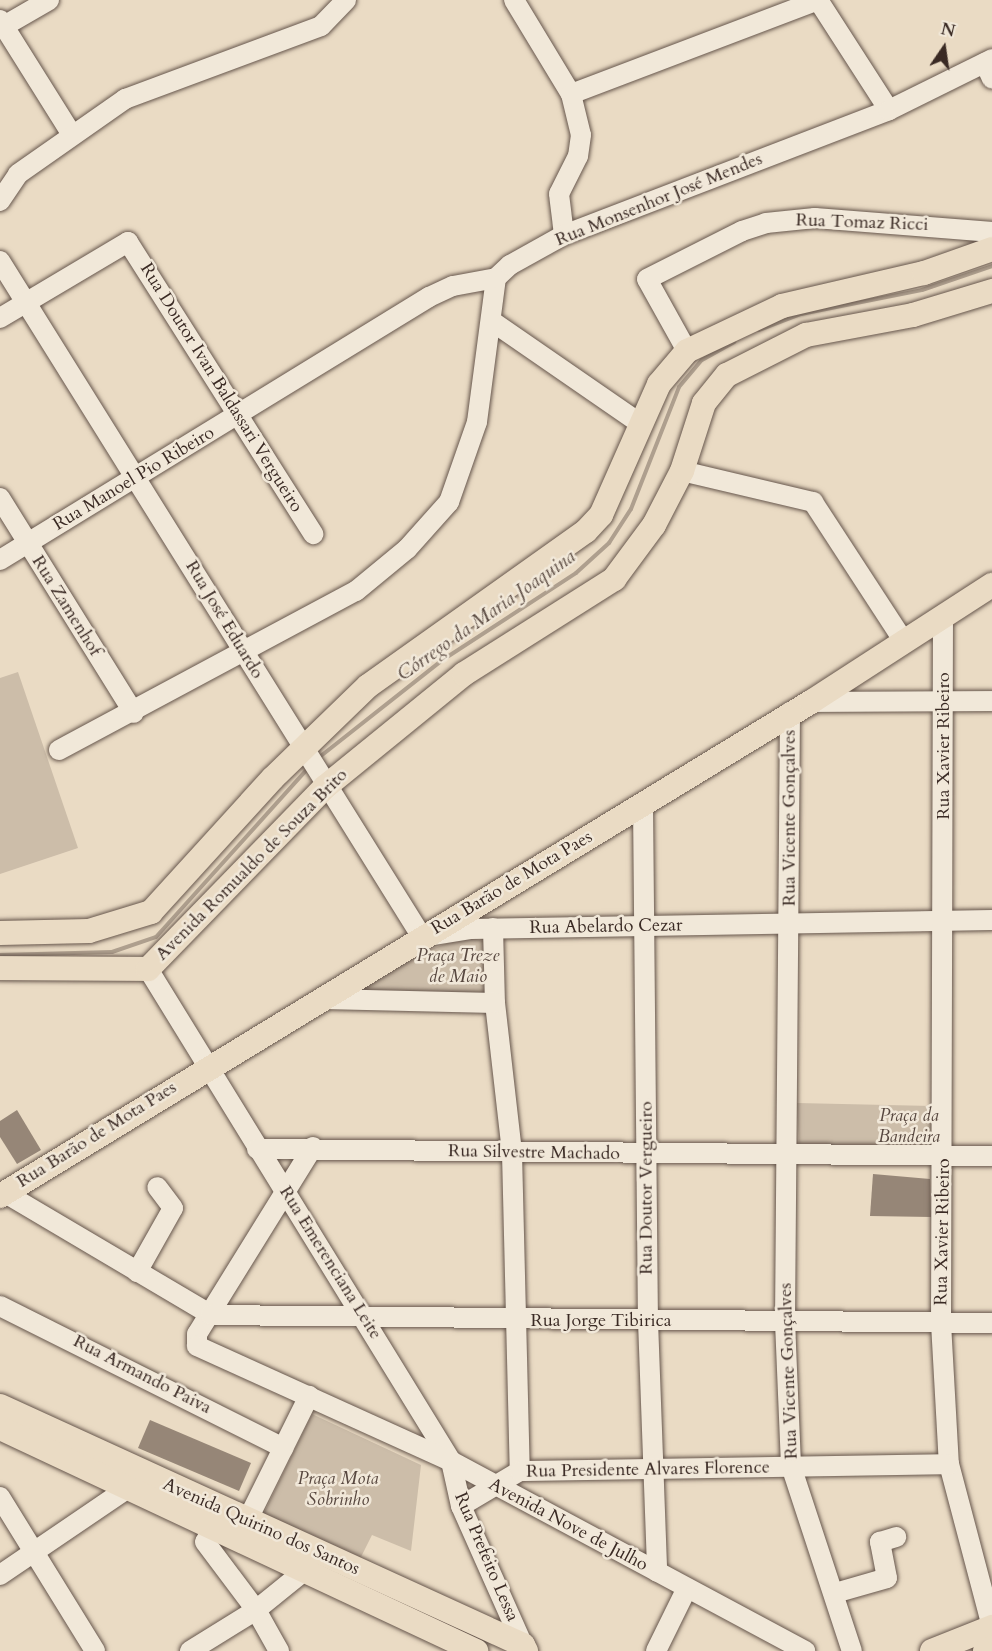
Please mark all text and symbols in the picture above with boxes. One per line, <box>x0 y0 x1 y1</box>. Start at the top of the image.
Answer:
north arrow <box>914 18 974 78</box>
text: N <box>939 18 957 43</box>
street label: Rua Monsenhor José Mendes <box>552 149 766 251</box>
street label: Rua Tomaz Ricci <box>795 210 929 236</box>
street label: Rua Doutor Ivan Baldassari Vergueiro <box>135 259 307 517</box>
street label: Rua Manoel Pio Ribeiro <box>49 422 219 536</box>
water label: Córrego da Maria Joaquina <box>392 544 580 686</box>
street label: Rua Zamenhof <box>27 552 105 660</box>
street label: Rua José Eduardo <box>180 557 268 683</box>
street label: Rua Xavier Ribeiro <box>933 672 955 820</box>
street label: Rua Vicente Gonçalves <box>779 730 801 906</box>
street label: Avenida Romualdo de Souza Brito <box>152 765 352 965</box>
street label: Rua Barão de Mota Paes <box>428 826 596 940</box>
street label: Rua Abelardo Cezar <box>529 915 683 939</box>
park label: Praça Treze de Maio <box>417 946 499 988</box>
street label: Rua Barão de Mota Paes <box>13 1077 181 1193</box>
street label: Rua Doutor Vergueiro <box>636 1101 658 1275</box>
park label: Praça da Bandeira <box>878 1106 940 1148</box>
street label: Rua Silvestre Machado <box>448 1141 620 1165</box>
street label: Rua Xavier Ribeiro <box>931 1158 955 1306</box>
street label: Rua Emerenciana Leite <box>274 1183 386 1343</box>
street label: Rua Vicente Gonçalves <box>775 1282 803 1460</box>
street label: Rua Jorge Tibirica <box>530 1310 672 1332</box>
street label: Rua Armando Paiva <box>69 1331 215 1419</box>
street label: Rua Presidente Alvares Florence <box>526 1457 770 1483</box>
park label: Praça Mota Sobrinho <box>297 1469 379 1512</box>
street label: Avenida Quirino dos Santos <box>159 1474 363 1580</box>
street label: Avenida Nove de Julho <box>485 1474 651 1576</box>
street label: Rua Prefeito Lessa <box>449 1489 523 1625</box>

